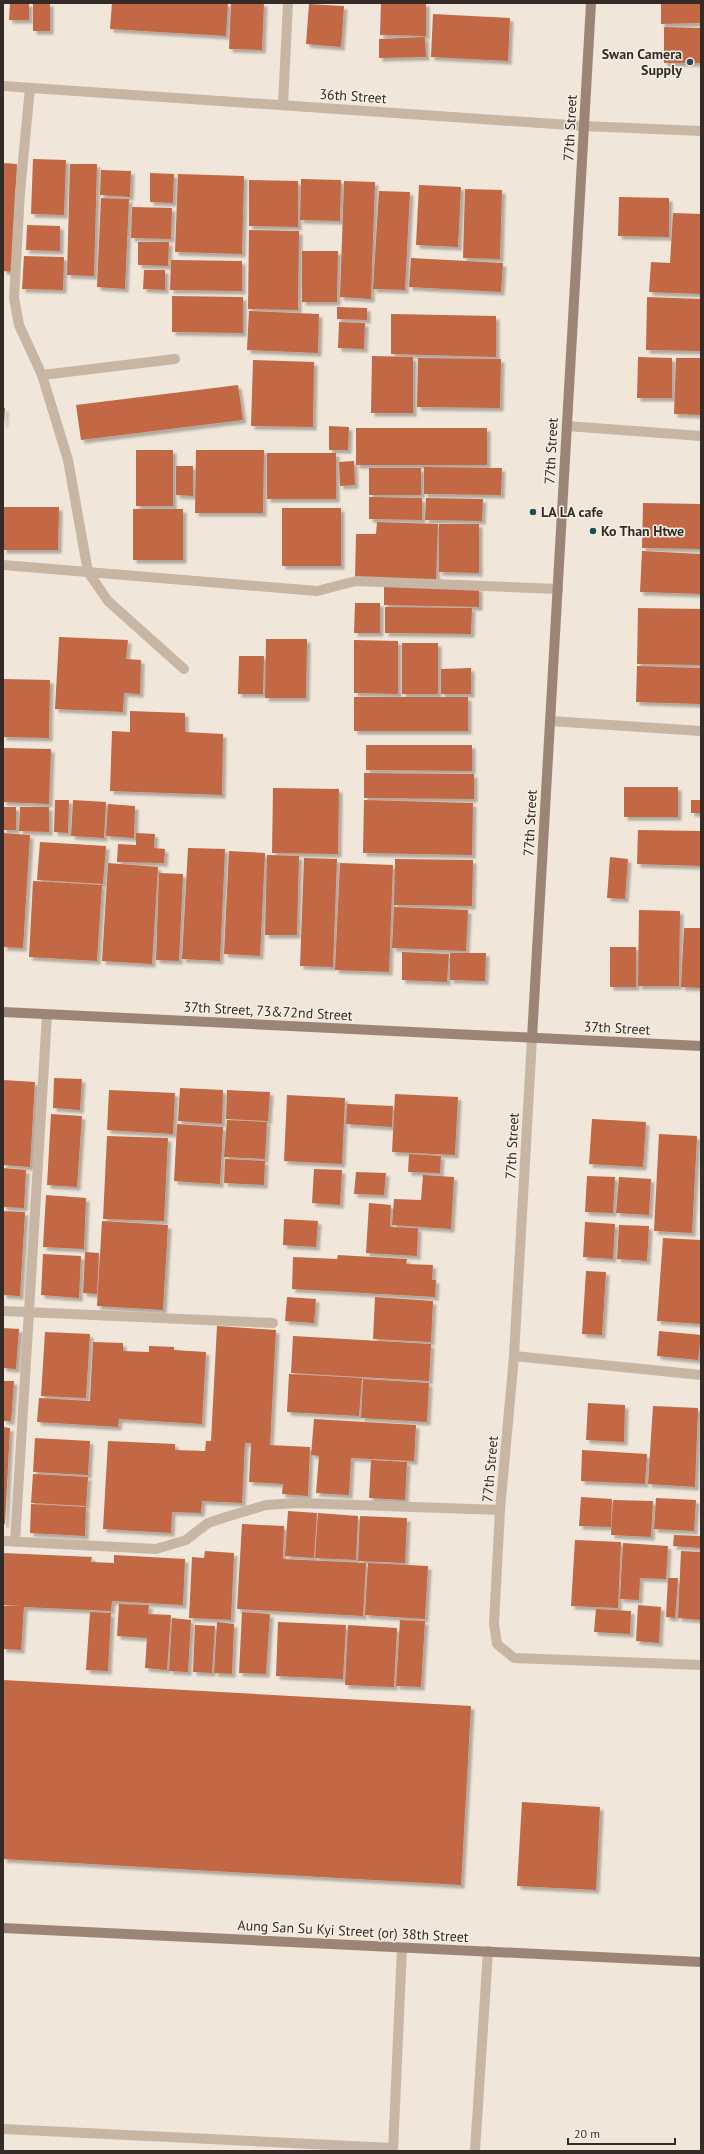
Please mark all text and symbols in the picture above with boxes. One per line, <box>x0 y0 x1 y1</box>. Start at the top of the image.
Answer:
place label: Swan Camera Supply <box>602 45 682 79</box>
marker: Swan Camera Supply <box>685 57 695 67</box>
street label: 36th Street <box>319 85 387 107</box>
street label: 77th Street <box>559 94 581 162</box>
street label: 77th Street <box>540 417 562 485</box>
place label: LA LA cafe <box>541 503 603 521</box>
marker: LA LA cafe <box>528 507 538 517</box>
place label: Ko Than Htwe <box>601 522 684 540</box>
marker: Ko Than Htwe <box>588 526 598 536</box>
street label: 77th Street <box>519 789 541 857</box>
street label: 37th Street, 73&72nd Street <box>183 998 353 1024</box>
street label: 37th Street <box>583 1017 651 1039</box>
street label: 77th Street <box>501 1112 523 1180</box>
street label: 77th Street <box>478 1435 502 1503</box>
street label: Aung San Su Kyi Street (or) 38th Street <box>237 1916 469 1946</box>
scale bar <box>568 2120 675 2146</box>
text: 20 m <box>574 2126 600 2141</box>

